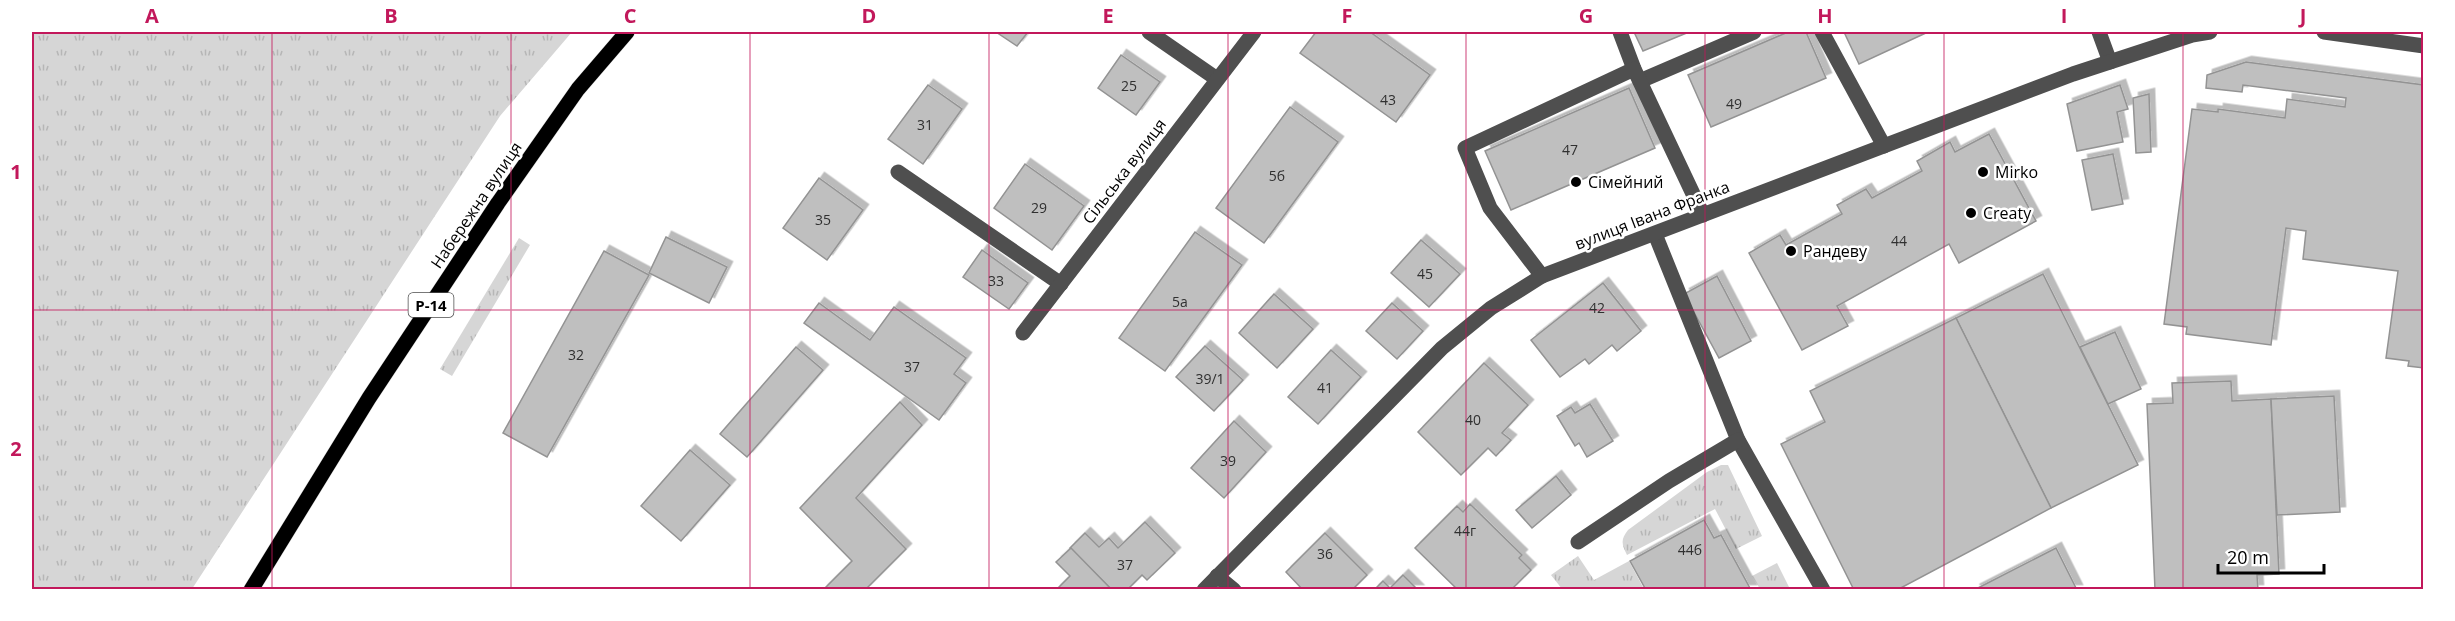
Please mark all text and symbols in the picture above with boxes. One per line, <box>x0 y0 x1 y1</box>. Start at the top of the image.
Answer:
text: A <box>145 2 159 29</box>
text: B <box>384 2 398 29</box>
text: C <box>624 2 637 29</box>
text: D <box>862 2 876 29</box>
text: E <box>1102 2 1114 29</box>
text: F <box>1342 2 1352 29</box>
text: G <box>1579 2 1593 29</box>
text: H <box>1817 2 1833 29</box>
text: I <box>2061 2 2067 29</box>
text: J <box>2298 2 2306 29</box>
house number: 25 <box>1121 76 1137 95</box>
house number: 43 <box>1380 90 1396 109</box>
house number: 49 <box>1726 94 1742 113</box>
street label: Сільська вулиця <box>1077 114 1171 228</box>
house number: 31 <box>917 115 933 134</box>
street label: Набережна вулиця <box>425 137 527 273</box>
house number: 47 <box>1562 140 1578 159</box>
text: 1 <box>10 158 22 185</box>
place label: Mirko <box>1995 161 2038 183</box>
marker: Mirko <box>1976 165 1990 179</box>
house number: 5б <box>1269 166 1285 185</box>
place label: Сімейний <box>1588 171 1663 193</box>
marker: Сімейний <box>1569 175 1583 189</box>
street label: вулиця Івана Франка <box>1572 175 1732 255</box>
house number: 29 <box>1031 198 1047 217</box>
place label: Creaty <box>1983 202 2032 224</box>
marker: Creaty <box>1964 206 1978 220</box>
house number: 35 <box>815 210 831 229</box>
house number: 44 <box>1891 231 1907 250</box>
place label: Рандеву <box>1803 240 1868 262</box>
marker: Рандеву <box>1784 244 1798 258</box>
house number: 45 <box>1417 264 1433 283</box>
house number: 33 <box>988 271 1004 290</box>
house number: 5а <box>1172 292 1188 311</box>
road number: Р-14 <box>408 293 454 317</box>
house number: 42 <box>1589 298 1605 317</box>
house number: 32 <box>568 345 584 364</box>
house number: 37 <box>904 357 920 376</box>
house number: 39/1 <box>1195 369 1225 388</box>
house number: 41 <box>1317 378 1333 397</box>
house number: 40 <box>1465 410 1481 429</box>
text: 2 <box>10 435 22 462</box>
house number: 39 <box>1220 451 1236 470</box>
house number: 44г <box>1454 521 1476 540</box>
scale bar <box>2218 537 2324 575</box>
house number: 44б <box>1678 540 1702 559</box>
house number: 36 <box>1317 544 1333 563</box>
text: 20 m <box>2227 545 2269 569</box>
house number: 37 <box>1117 555 1133 574</box>

